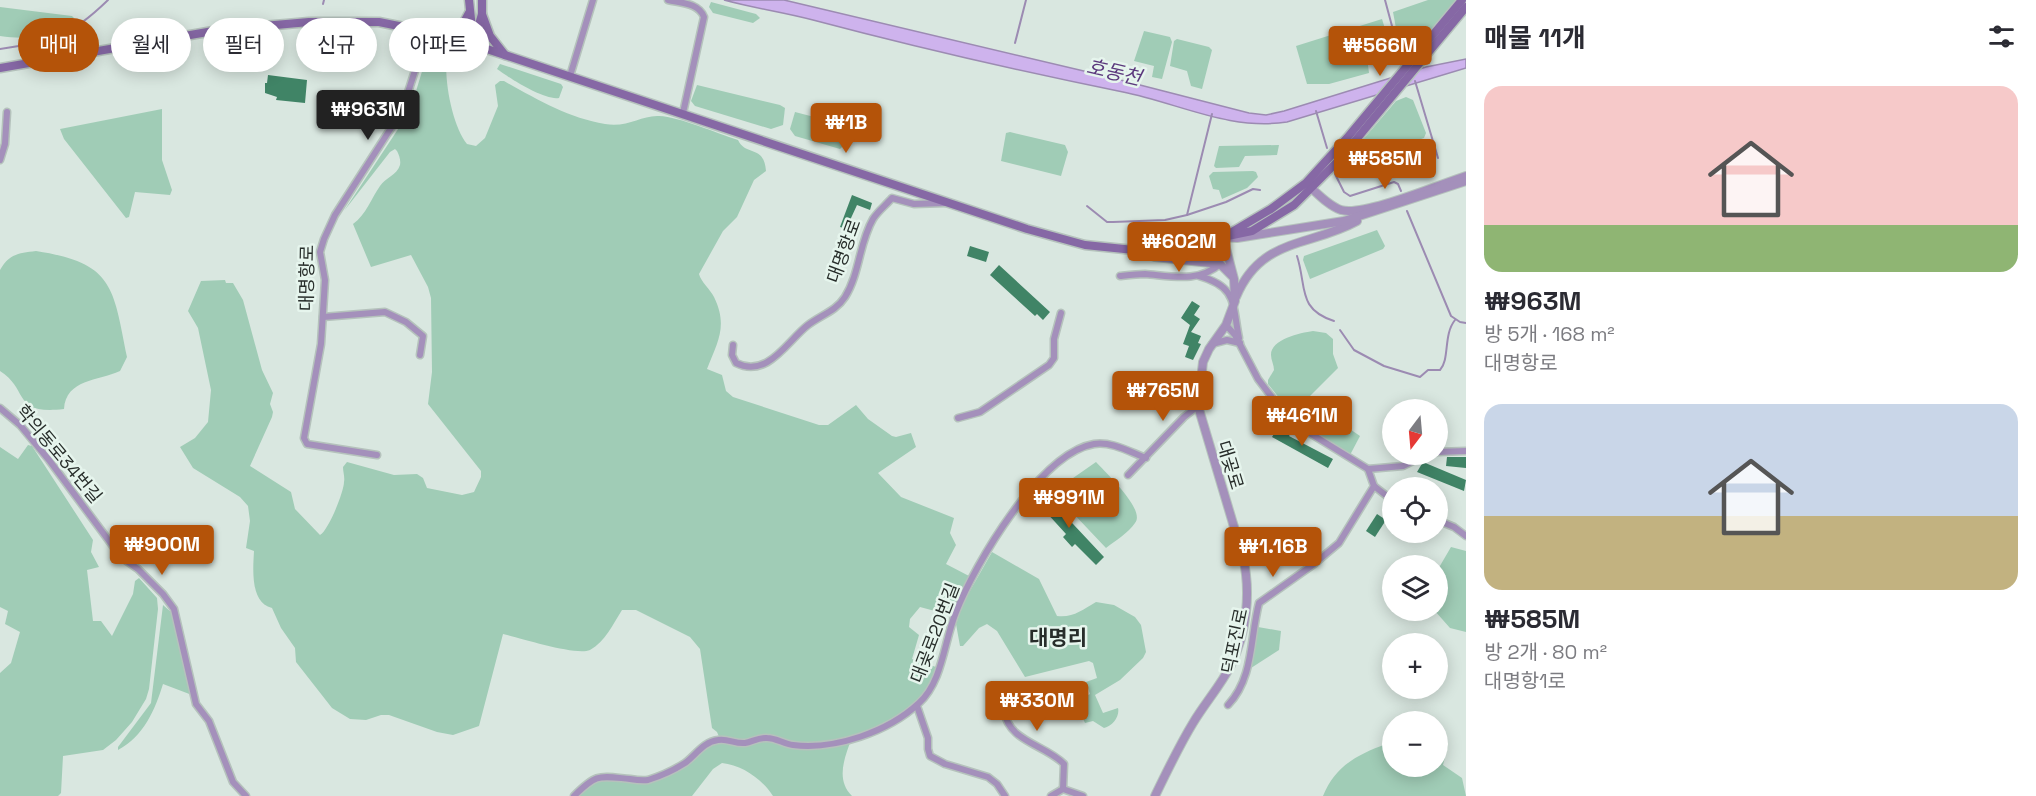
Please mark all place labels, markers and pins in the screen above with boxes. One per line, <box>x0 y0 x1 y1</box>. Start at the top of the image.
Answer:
pin: ₩566M <box>1338 26 1422 77</box>
pin: ₩963M <box>326 90 410 141</box>
pin: ₩1B <box>817 103 875 154</box>
pin: ₩585M <box>1343 139 1427 190</box>
pin: ₩602M <box>1137 222 1221 273</box>
pin: ₩765M <box>1121 371 1205 422</box>
pin: ₩461M <box>1260 396 1344 447</box>
pin: ₩991M <box>1027 478 1111 529</box>
pin: ₩900M <box>120 525 204 576</box>
pin: ₩1.16B <box>1224 527 1322 578</box>
pin: ₩330M <box>995 681 1079 732</box>

